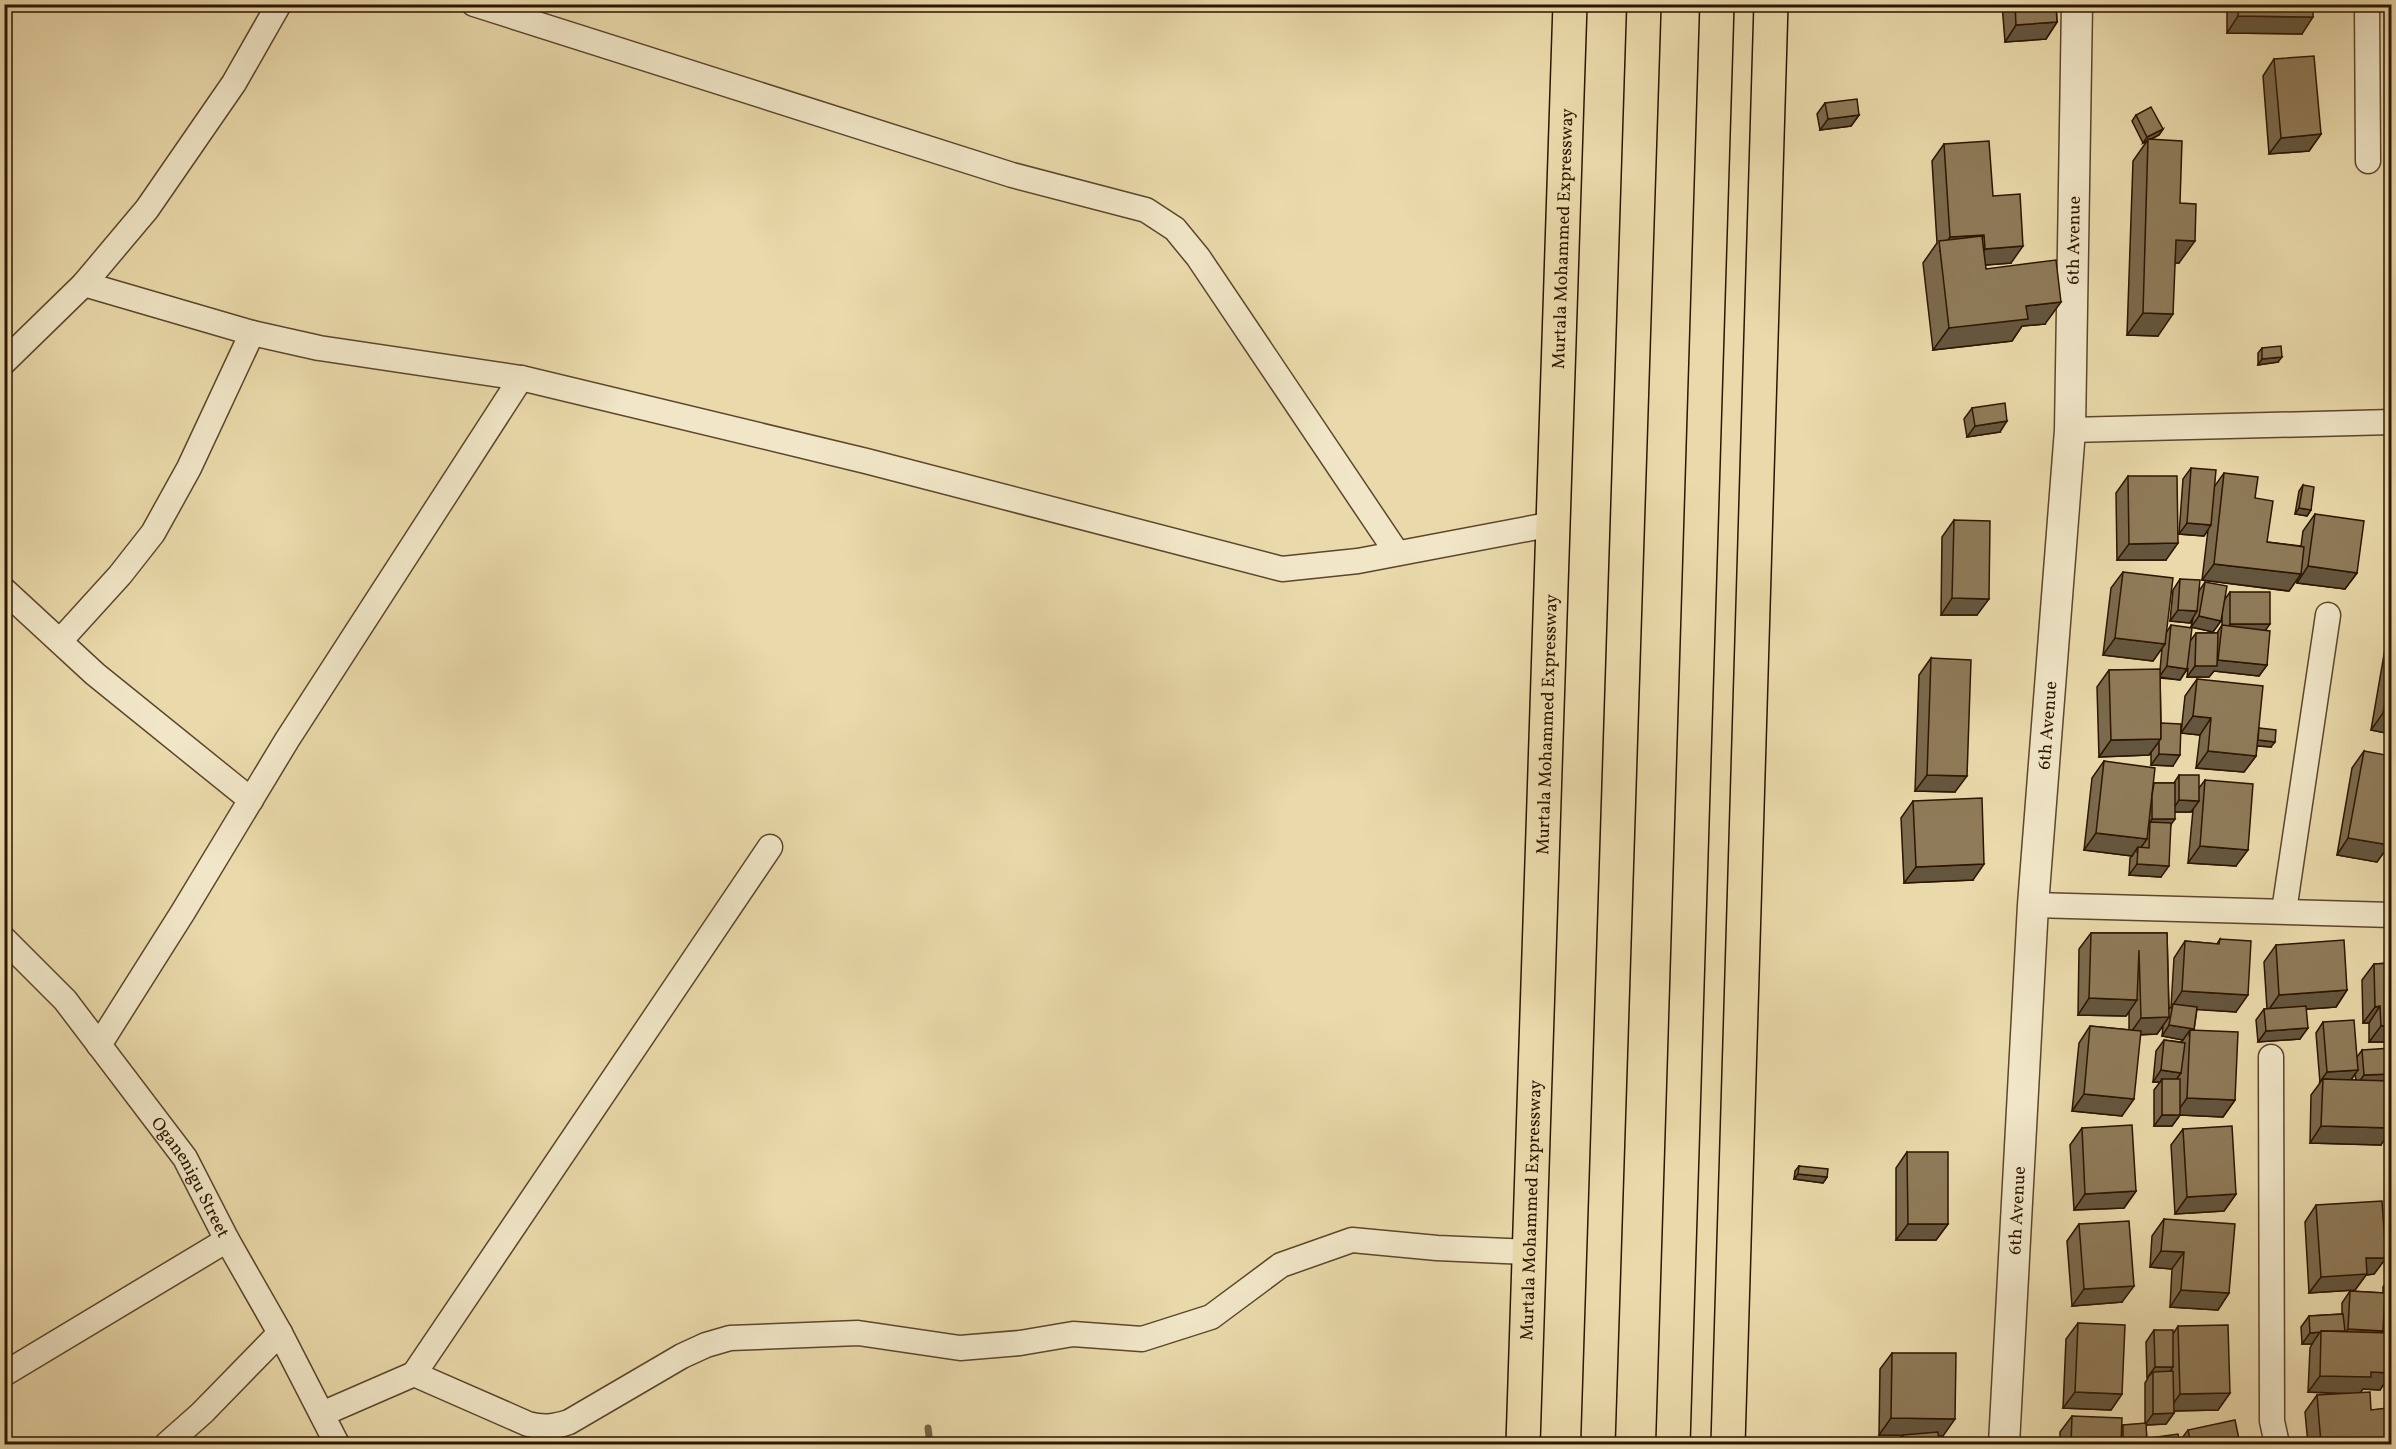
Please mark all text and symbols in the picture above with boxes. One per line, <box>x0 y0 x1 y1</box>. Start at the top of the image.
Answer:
street label: Murtala Mohammed Expressway <box>1547 108 1581 369</box>
street label: 6th Avenue <box>2061 196 2088 285</box>
street label: Murtala Mohammed Expressway <box>1531 593 1565 855</box>
street label: 6th Avenue <box>2033 680 2064 771</box>
street label: Murtala Mohammed Expressway <box>1515 1079 1549 1341</box>
street label: Oganenigu Street <box>144 1112 235 1243</box>
street label: 6th Avenue <box>2003 1165 2033 1255</box>

